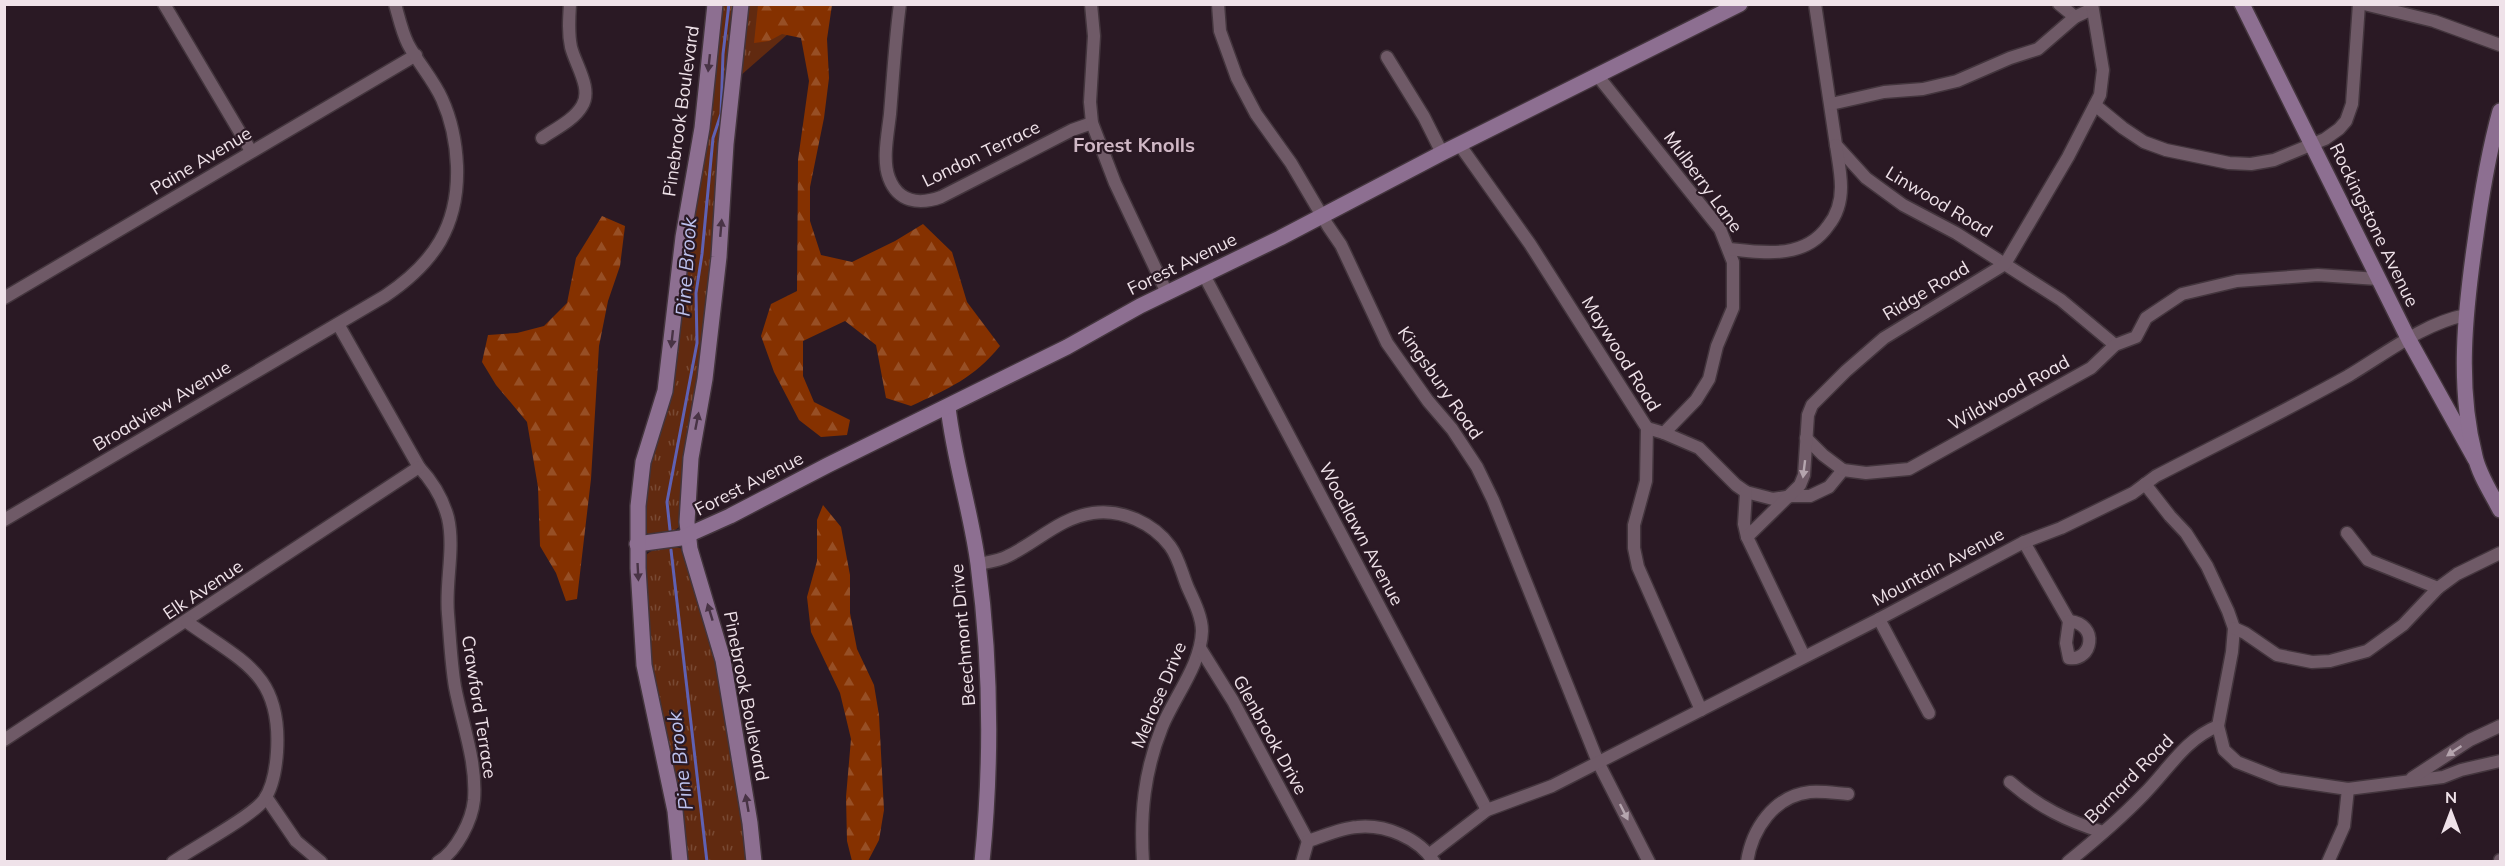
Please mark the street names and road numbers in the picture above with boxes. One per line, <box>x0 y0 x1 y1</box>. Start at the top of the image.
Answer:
street label: Pinebrook Boulevard <box>657 24 704 198</box>
street label: London Terrace <box>918 115 1044 192</box>
street label: Paine Avenue <box>146 121 256 200</box>
street label: Mulberry Lane <box>1659 127 1748 237</box>
street label: Rockingstone Avenue <box>2325 139 2424 310</box>
street label: Linwood Road <box>1882 161 1997 242</box>
street label: Forest Avenue <box>1123 227 1240 300</box>
street label: Ridge Road <box>1878 256 1973 325</box>
street label: Maywood Road <box>1577 292 1666 416</box>
street label: Kingsbury Road <box>1393 322 1488 444</box>
street label: Wildwood Road <box>1944 350 2073 435</box>
street label: Broadview Avenue <box>88 355 235 456</box>
street label: Forest Avenue <box>691 446 807 521</box>
street label: Woodlawn Avenue <box>1314 458 1409 609</box>
street label: Mountain Avenue <box>1868 522 2008 611</box>
street label: Elk Avenue <box>158 554 247 625</box>
street label: Beechmont Drive <box>945 563 980 707</box>
street label: Pinebrook Boulevard <box>719 609 774 783</box>
street label: Crawford Terrace <box>457 634 502 780</box>
street label: Melrose Drive <box>1126 638 1191 751</box>
street label: Glenbrook Drive <box>1228 671 1313 799</box>
street label: Barnard Road <box>2079 729 2178 828</box>

